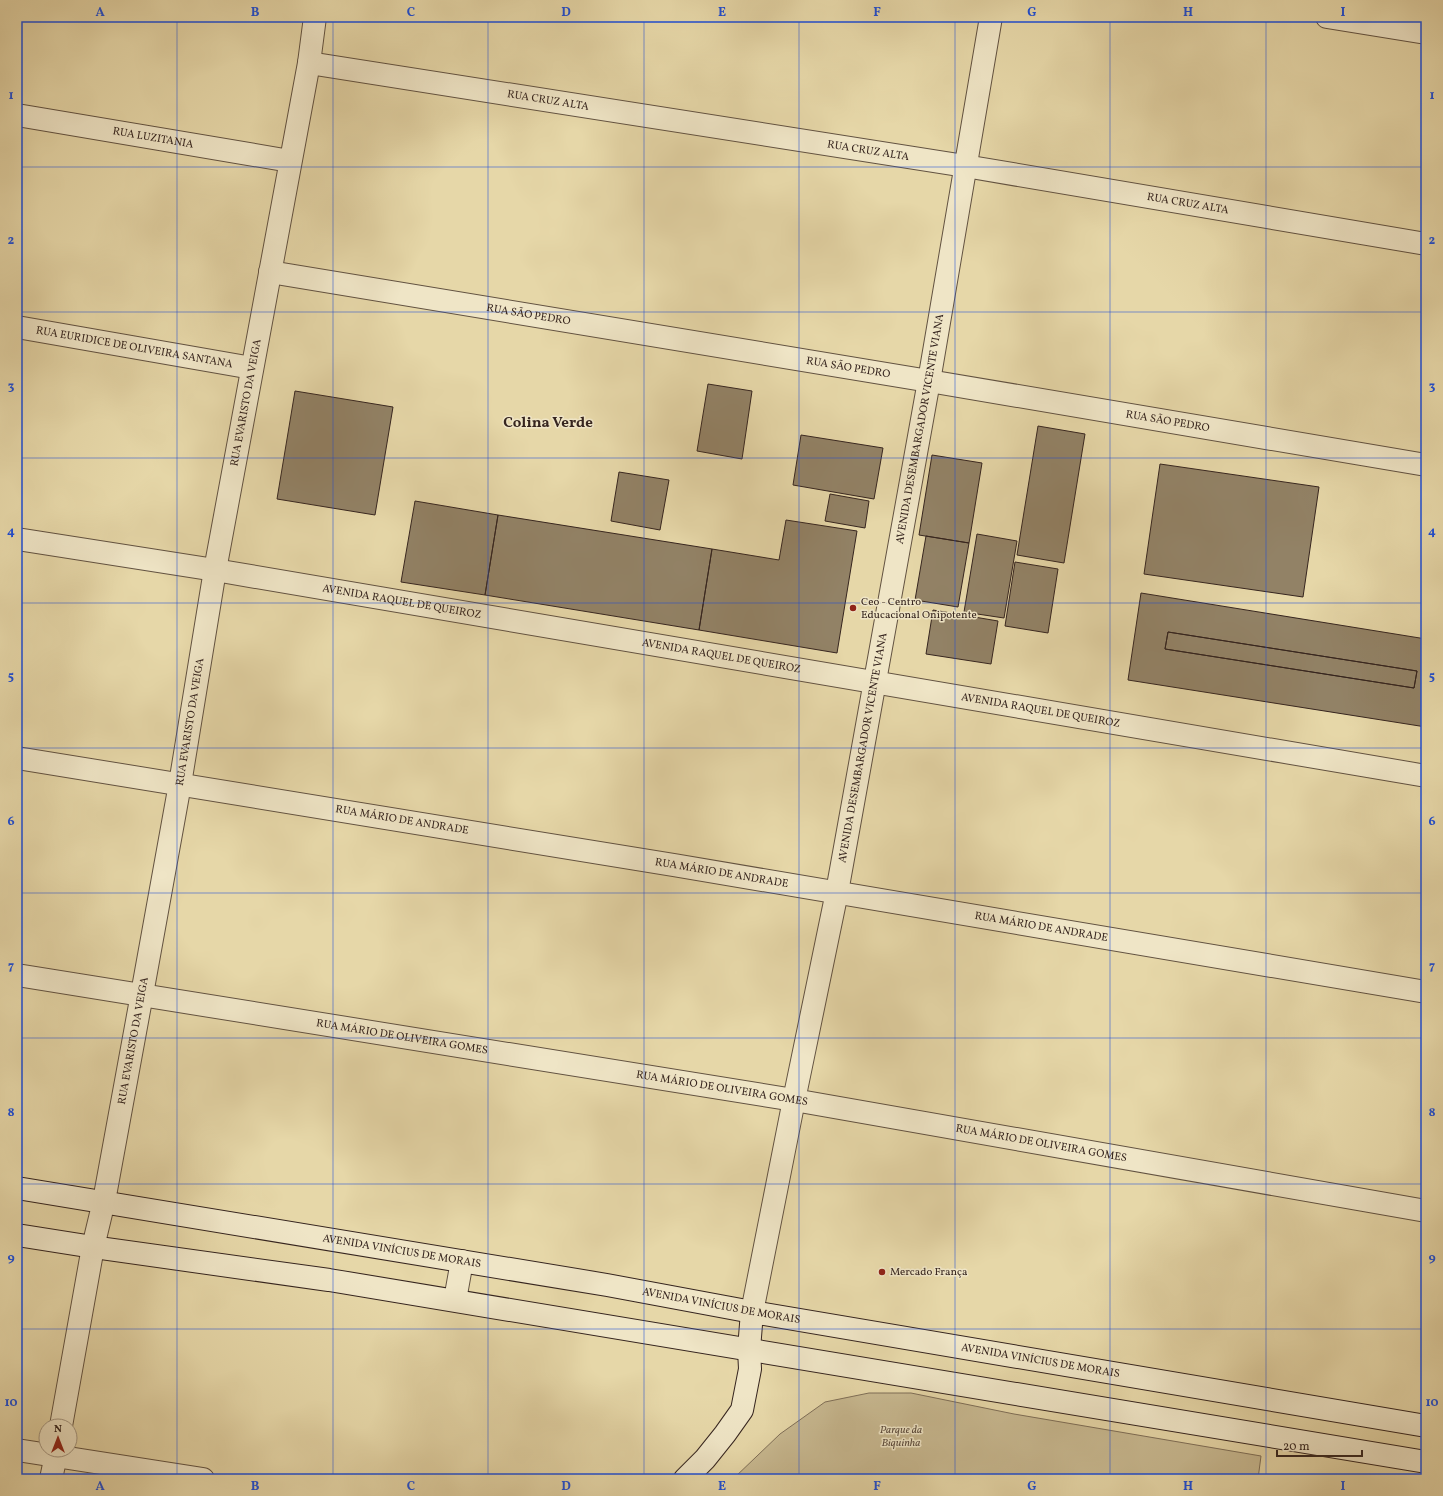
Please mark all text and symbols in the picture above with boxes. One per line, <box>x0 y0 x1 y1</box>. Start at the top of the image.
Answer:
text: A <box>95 4 105 22</box>
text: B <box>251 4 260 22</box>
text: C <box>407 4 415 22</box>
text: D <box>561 4 571 22</box>
text: E <box>718 4 726 22</box>
text: F <box>873 4 881 22</box>
text: G <box>1027 4 1037 22</box>
text: H <box>1183 4 1193 22</box>
text: I <box>1341 4 1346 22</box>
text: 1 <box>8 87 14 105</box>
street label: RUA CRUZ ALTA <box>506 87 590 114</box>
text: 1 <box>1429 87 1435 105</box>
street label: RUA LUZITANIA <box>111 124 195 152</box>
street label: RUA CRUZ ALTA <box>826 137 910 165</box>
street label: RUA CRUZ ALTA <box>1146 189 1230 218</box>
text: 2 <box>8 232 15 250</box>
text: 2 <box>1429 232 1436 250</box>
street label: RUA SÃO PEDRO <box>485 300 572 329</box>
street label: AVENIDA DESEMBARGADOR VICENTE VIANA <box>892 312 948 545</box>
street label: RUA EURIDICE DE OLIVEIRA SANTANA <box>35 323 234 372</box>
street label: RUA EVARISTO DA VEIGA <box>227 337 265 468</box>
street label: RUA SÃO PEDRO <box>805 353 891 382</box>
text: 3 <box>8 378 15 396</box>
text: 3 <box>1429 378 1436 396</box>
street label: RUA SÃO PEDRO <box>1125 407 1211 436</box>
district label: Colina Verde <box>503 413 593 434</box>
text: 4 <box>7 523 15 541</box>
text: 4 <box>1428 523 1436 541</box>
street label: AVENIDA RAQUEL DE QUEIROZ <box>321 581 483 623</box>
place label: Ceo - Centro Educacional Onipotente <box>861 595 977 623</box>
marker: Ceo - Centro Educacional Onipotente <box>848 603 858 613</box>
street label: AVENIDA DESEMBARGADOR VICENTE VIANA <box>835 631 891 864</box>
street label: AVENIDA RAQUEL DE QUEIROZ <box>641 635 802 677</box>
street label: RUA EVARISTO DA VEIGA <box>172 657 208 787</box>
text: 5 <box>8 668 14 686</box>
text: 5 <box>1429 668 1435 686</box>
street label: AVENIDA RAQUEL DE QUEIROZ <box>960 690 1121 731</box>
street label: RUA MÁRIO DE ANDRADE <box>334 802 470 838</box>
text: 6 <box>7 813 15 831</box>
text: 6 <box>1428 813 1436 831</box>
street label: RUA MÁRIO DE ANDRADE <box>654 855 790 892</box>
street label: RUA MÁRIO DE ANDRADE <box>973 908 1109 946</box>
text: 7 <box>8 958 14 976</box>
text: 7 <box>1429 958 1435 976</box>
street label: RUA EVARISTO DA VEIGA <box>114 976 152 1106</box>
street label: RUA MÁRIO DE OLIVEIRA GOMES <box>315 1016 489 1058</box>
street label: RUA MÁRIO DE OLIVEIRA GOMES <box>635 1067 809 1110</box>
text: 8 <box>7 1104 15 1122</box>
text: 8 <box>1428 1104 1436 1122</box>
street label: RUA MÁRIO DE OLIVEIRA GOMES <box>954 1121 1128 1166</box>
street label: AVENIDA VINÍCIUS DE MORAIS <box>321 1231 482 1272</box>
text: 9 <box>7 1249 15 1267</box>
text: 9 <box>1428 1249 1436 1267</box>
place label: Mercado França <box>890 1265 968 1280</box>
marker: Mercado França <box>877 1267 887 1277</box>
street label: AVENIDA VINÍCIUS DE MORAIS <box>641 1284 801 1328</box>
street label: AVENIDA VINÍCIUS DE MORAIS <box>960 1340 1121 1382</box>
text: 10 <box>4 1394 18 1412</box>
text: 10 <box>1425 1394 1439 1412</box>
north arrow <box>38 1418 78 1458</box>
text: N <box>54 1422 62 1437</box>
park label: Parque da Biquinha <box>880 1423 922 1451</box>
scale bar <box>1277 1432 1362 1458</box>
text: 20 m <box>1283 1439 1310 1455</box>
text: A <box>95 1478 105 1496</box>
text: B <box>251 1478 260 1496</box>
text: C <box>407 1478 415 1496</box>
text: D <box>561 1478 571 1496</box>
text: E <box>718 1478 726 1496</box>
text: F <box>873 1478 881 1496</box>
text: G <box>1027 1478 1037 1496</box>
text: H <box>1183 1478 1193 1496</box>
text: I <box>1341 1478 1346 1496</box>

